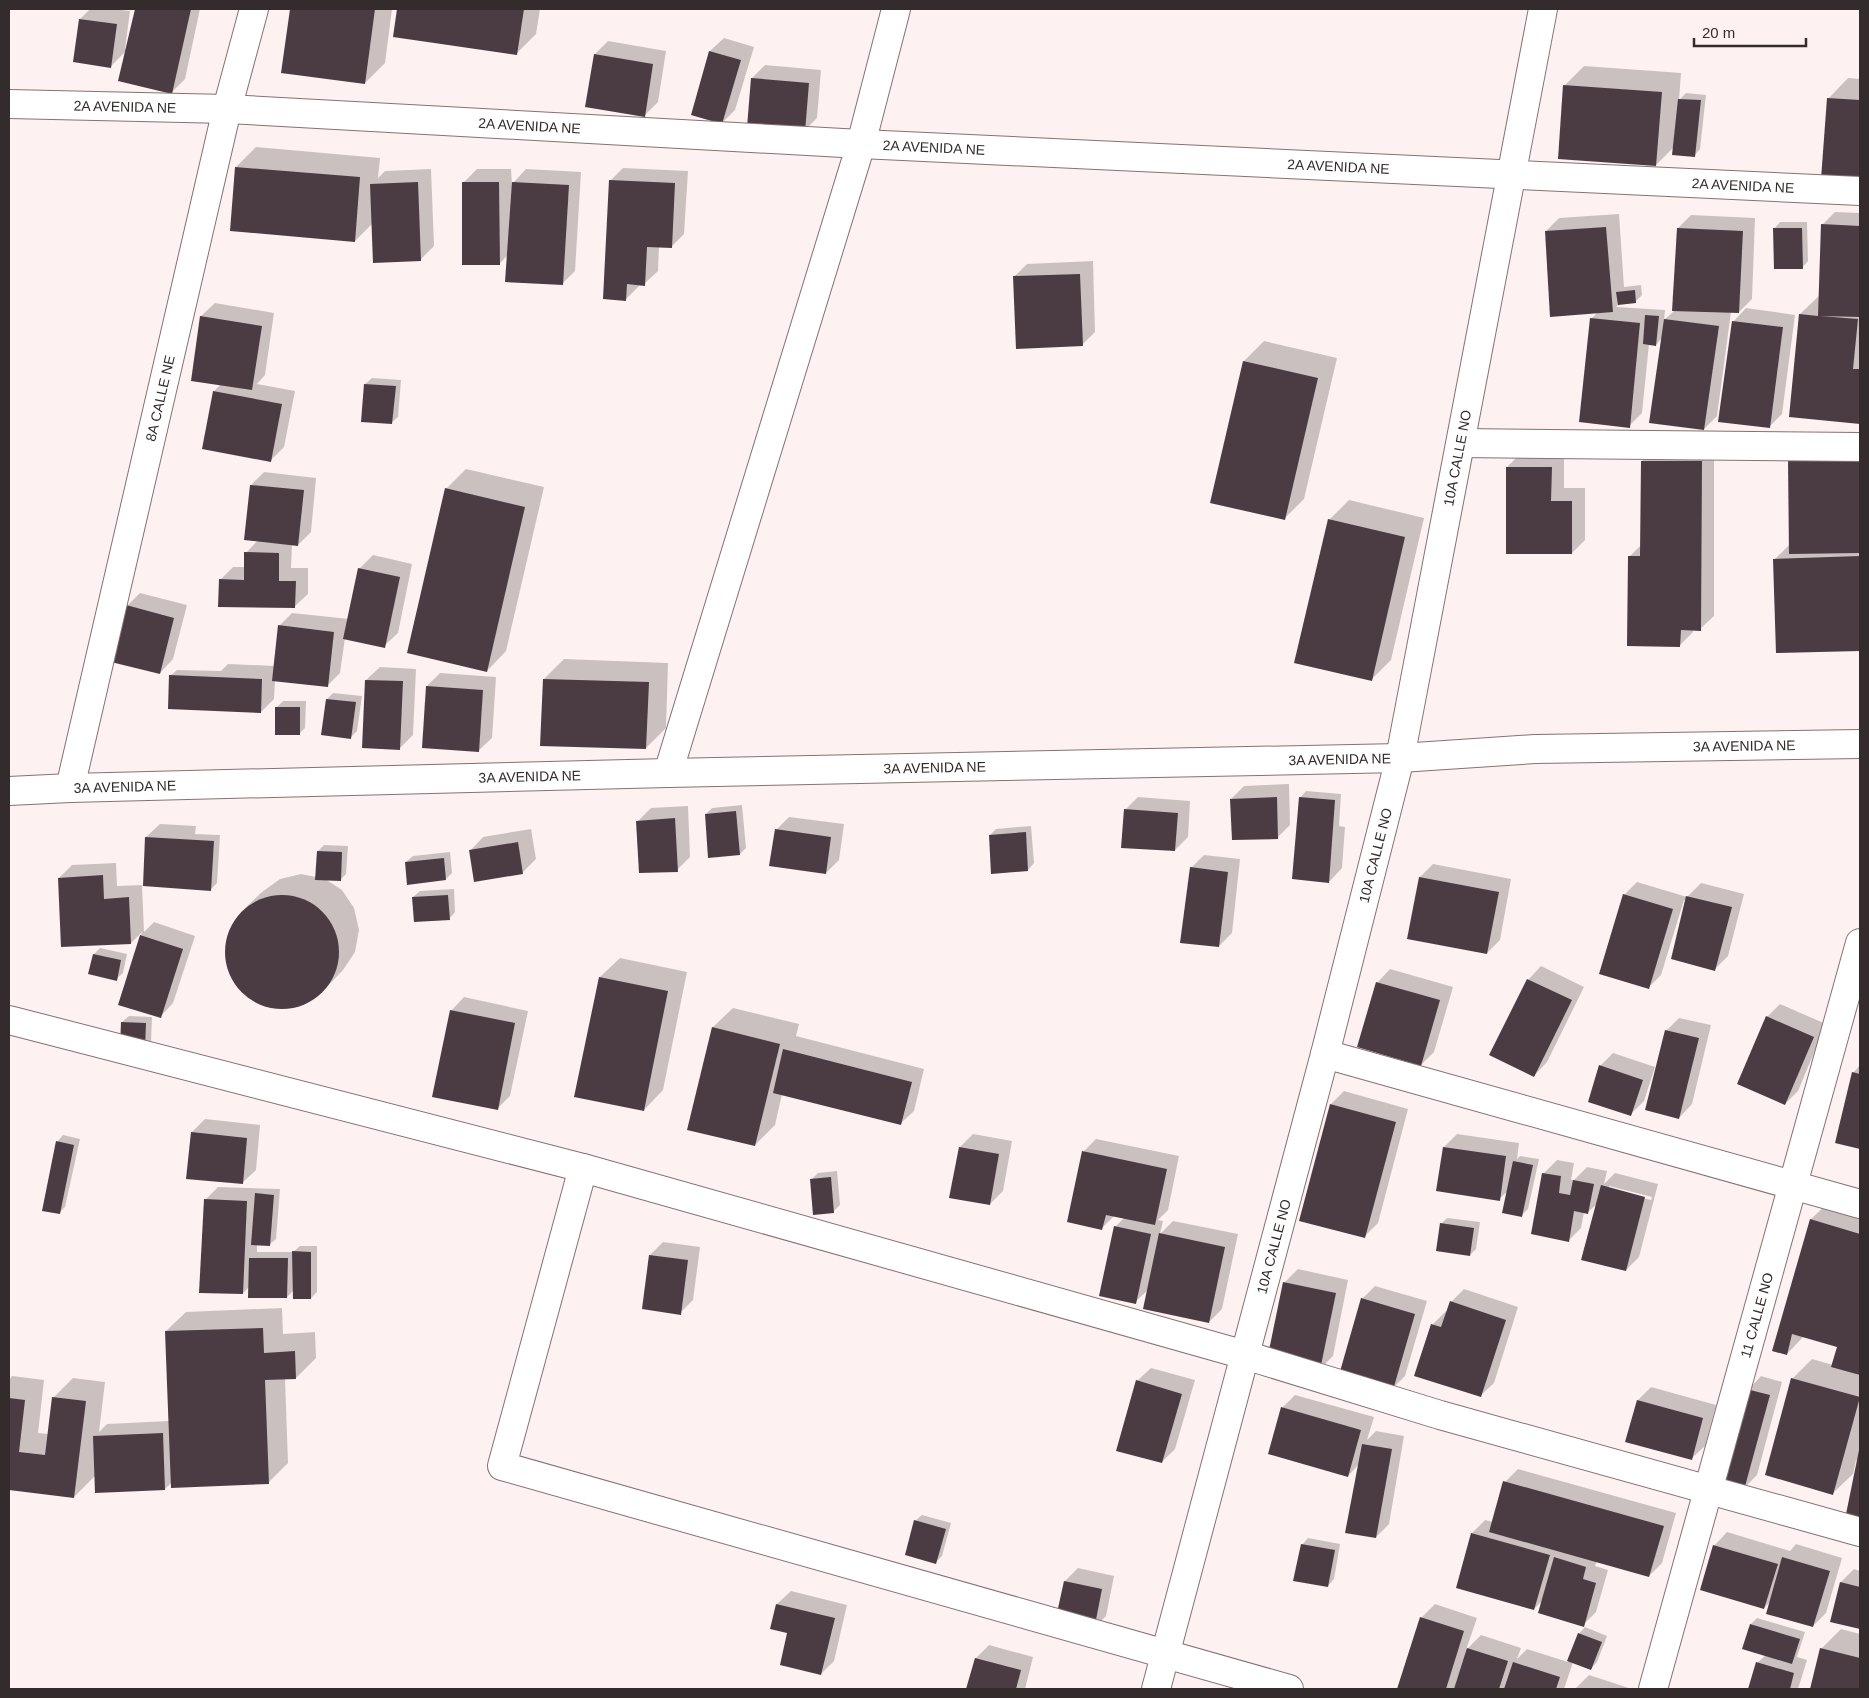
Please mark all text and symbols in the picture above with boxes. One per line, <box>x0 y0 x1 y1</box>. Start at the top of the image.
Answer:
scale bar <box>1694 15 1806 47</box>
text: 20 m <box>1702 24 1735 41</box>
street label: 2A AVENIDA NE <box>74 97 176 116</box>
street label: 2A AVENIDA NE <box>478 115 581 137</box>
street label: 2A AVENIDA NE <box>882 137 986 158</box>
street label: 2A AVENIDA NE <box>1287 156 1390 177</box>
street label: 2A AVENIDA NE <box>1691 175 1795 196</box>
street label: 8A CALLE NE <box>142 354 178 443</box>
street label: 10A CALLE NO <box>1440 408 1474 507</box>
street label: 3A AVENIDA NE <box>1693 737 1796 755</box>
street label: 3A AVENIDA NE <box>1288 750 1391 768</box>
street label: 3A AVENIDA NE <box>883 758 986 777</box>
street label: 3A AVENIDA NE <box>478 767 581 786</box>
street label: 3A AVENIDA NE <box>73 777 176 796</box>
street label: 10A CALLE NO <box>1356 806 1395 905</box>
street label: 10A CALLE NO <box>1254 1197 1294 1296</box>
street label: 11 CALLE NO <box>1737 1271 1776 1360</box>

